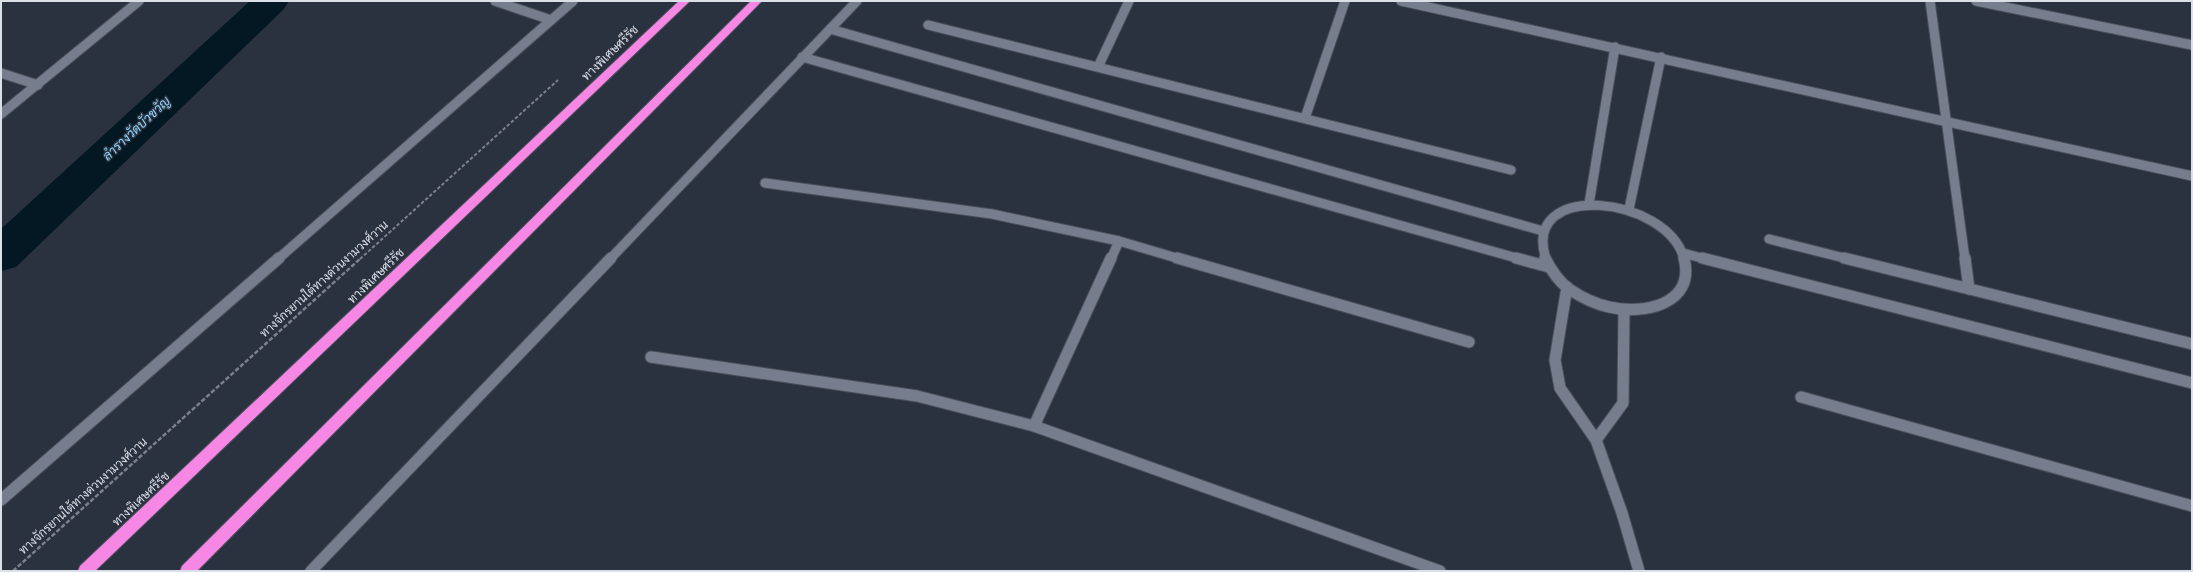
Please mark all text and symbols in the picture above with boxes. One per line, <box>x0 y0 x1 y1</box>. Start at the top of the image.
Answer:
street label: ทางพิเศษศรีรัช <box>578 22 641 83</box>
water label: ลำรางวัดบัวขวัญ <box>99 92 174 164</box>
street label: ทางจักรยานใต้ทางด่วนงามวงศ์วาน <box>256 217 391 340</box>
street label: ทางพิเศษศรีรัช <box>344 245 407 306</box>
street label: ทางจักรยานใต้ทางด่วนงามวงศ์วาน <box>15 434 150 557</box>
street label: ทางพิเศษศรีรัช <box>109 468 172 529</box>

